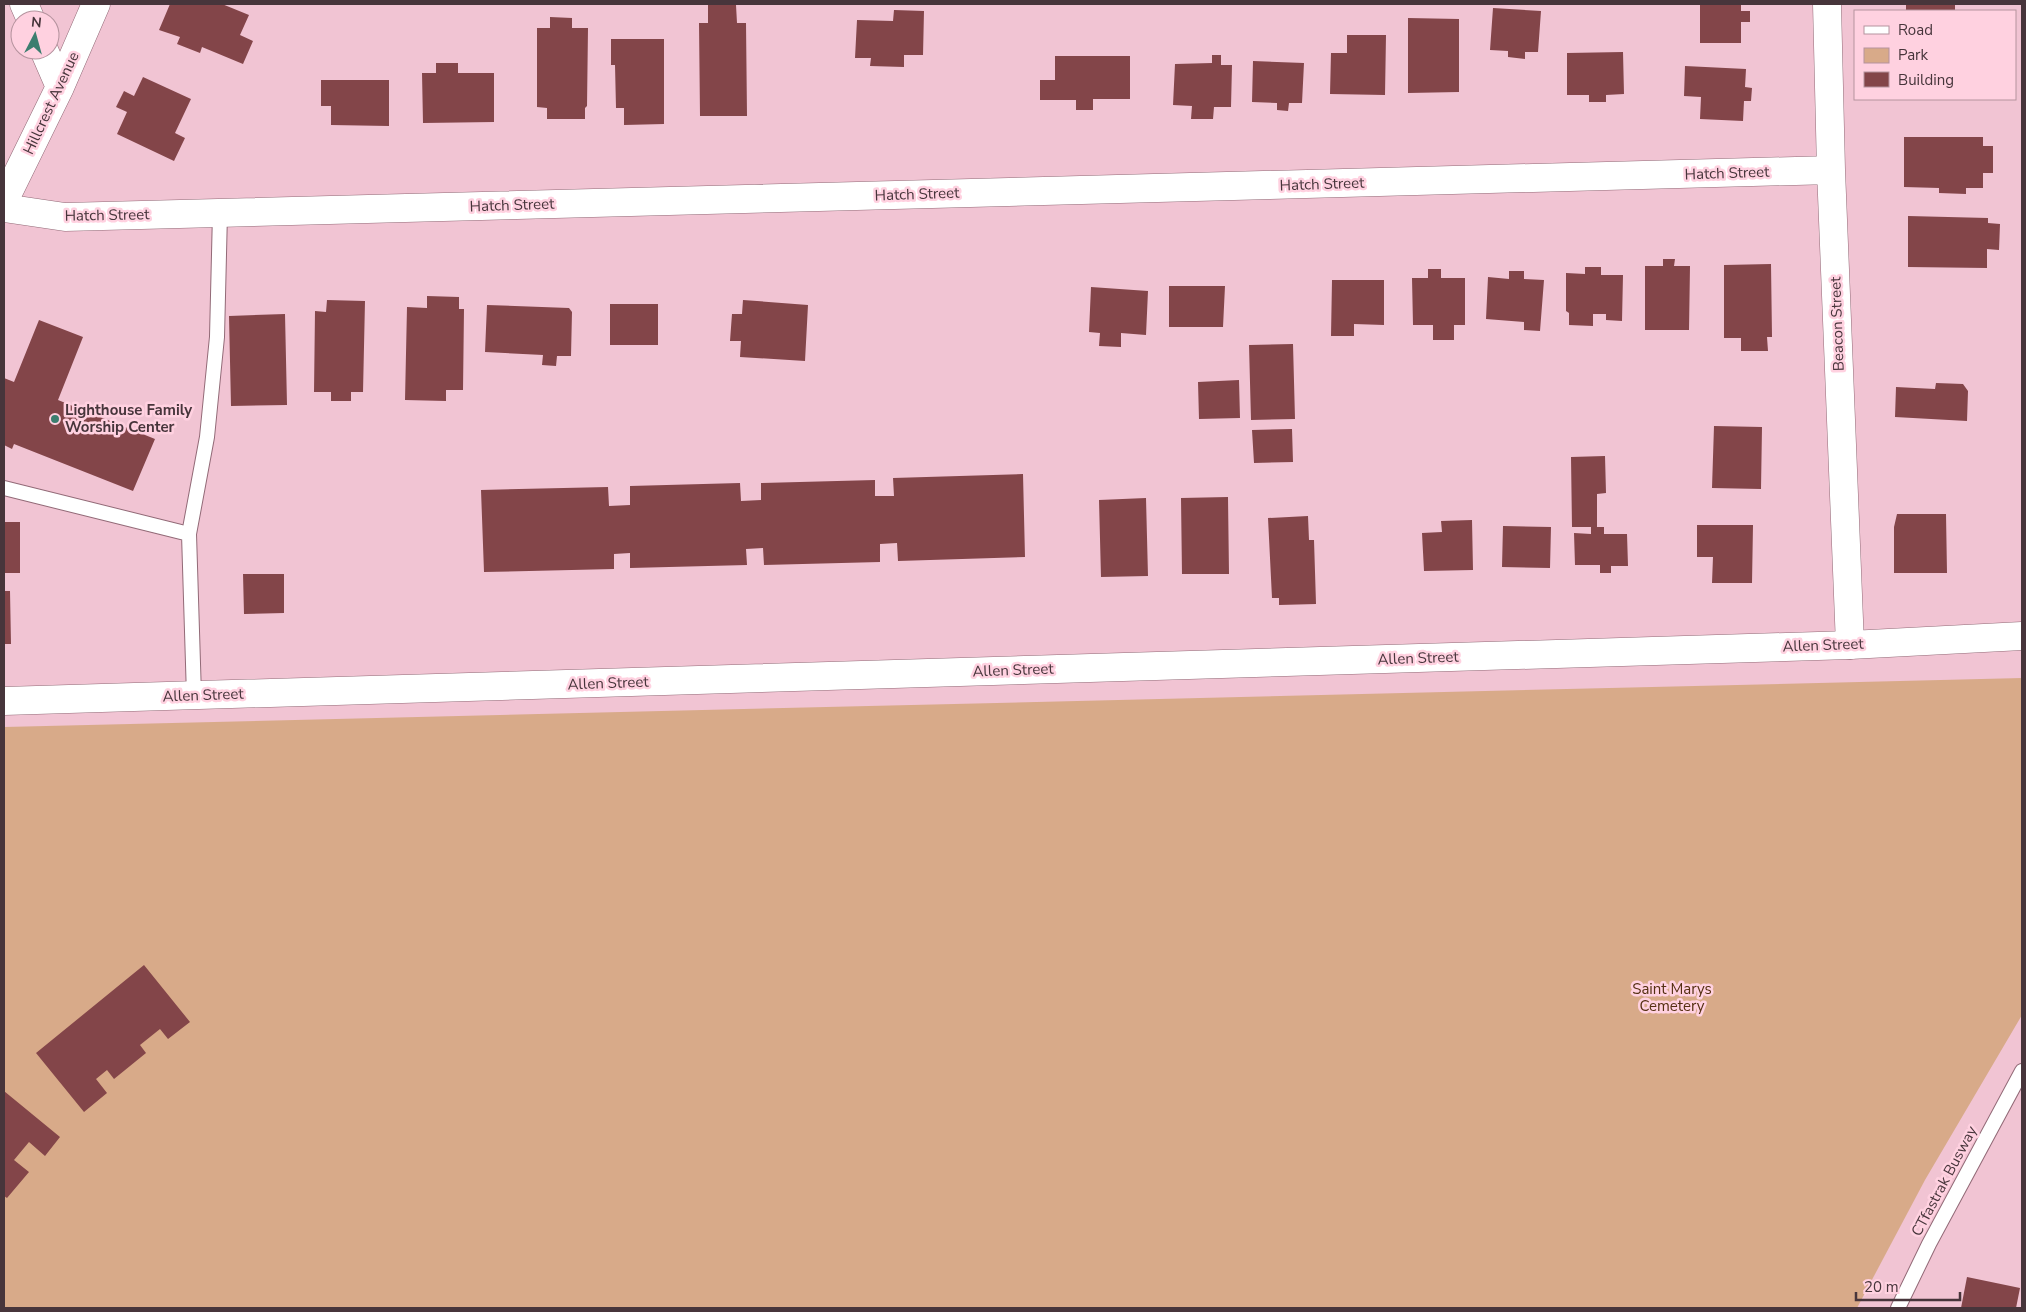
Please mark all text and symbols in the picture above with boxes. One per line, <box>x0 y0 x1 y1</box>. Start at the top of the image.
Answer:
north arrow <box>10 10 60 60</box>
legend <box>1854 10 2016 100</box>
text: N <box>30 13 43 33</box>
text: Road <box>1898 20 1933 40</box>
text: Park <box>1898 45 1928 65</box>
street label: Hillcrest Avenue <box>18 48 84 158</box>
text: Building <box>1898 70 1954 90</box>
street label: Hatch Street <box>1684 162 1770 184</box>
street label: Hatch Street <box>1279 173 1365 195</box>
street label: Hatch Street <box>874 183 960 205</box>
street label: Hatch Street <box>469 194 555 216</box>
street label: Hatch Street <box>64 204 150 226</box>
street label: Beacon Street <box>1825 276 1849 372</box>
place label: Lighthouse Family Worship Center <box>65 400 192 437</box>
marker: Lighthouse Family Worship Center <box>49 413 61 425</box>
street label: Allen Street <box>1782 634 1865 656</box>
street label: Allen Street <box>1377 647 1460 669</box>
street label: Allen Street <box>972 659 1055 681</box>
street label: Allen Street <box>567 672 650 694</box>
street label: Allen Street <box>162 684 245 706</box>
park label: Saint Marys Cemetery <box>1632 979 1712 1016</box>
street label: CTfastrak Busway <box>1907 1122 1982 1240</box>
scale bar <box>1856 1270 1960 1302</box>
text: 20 m <box>1864 1277 1899 1297</box>

